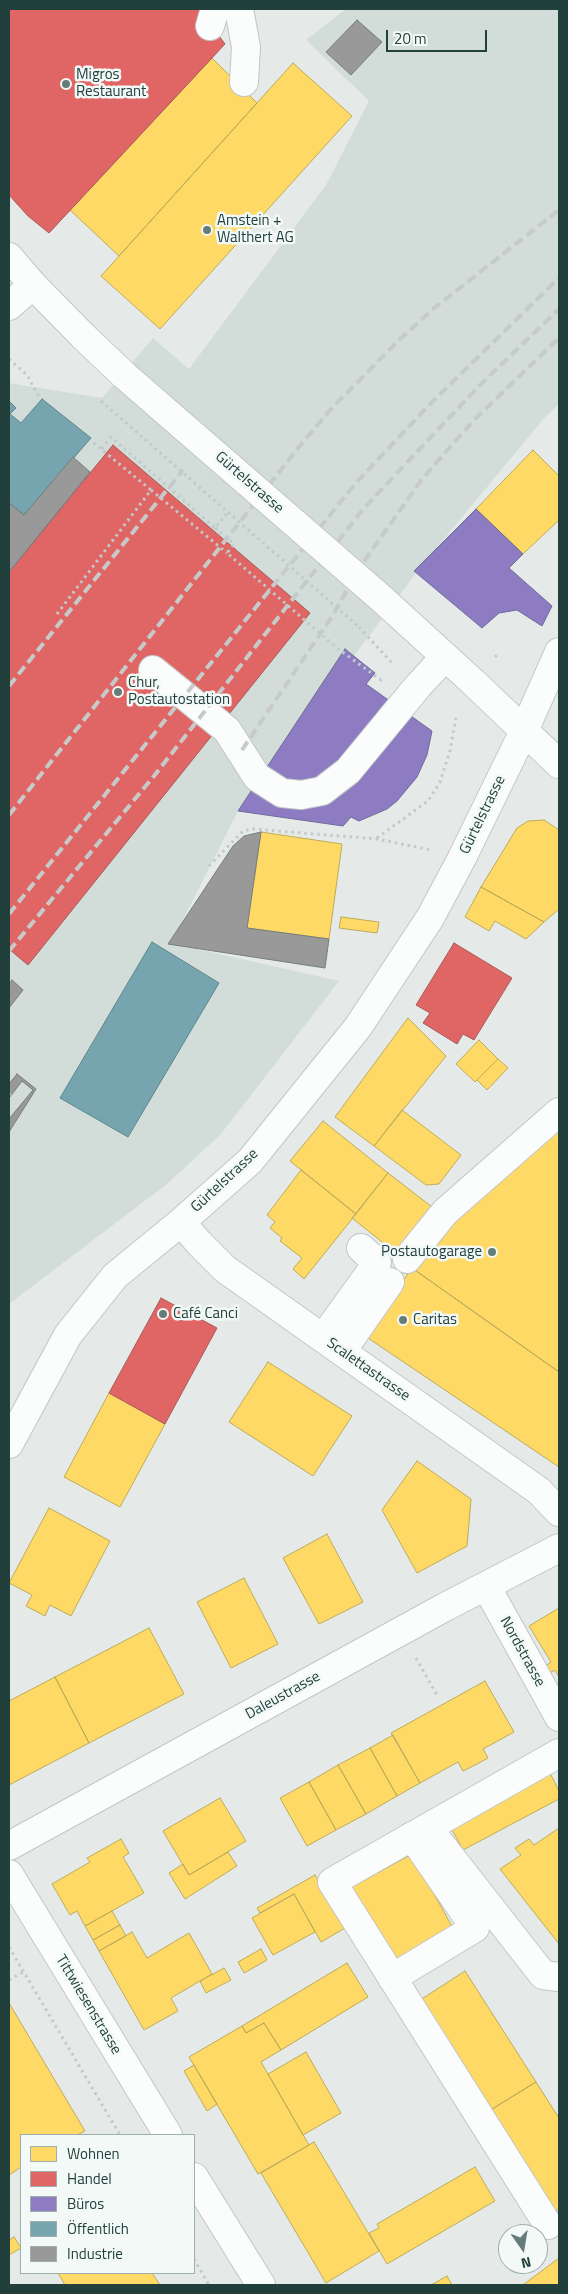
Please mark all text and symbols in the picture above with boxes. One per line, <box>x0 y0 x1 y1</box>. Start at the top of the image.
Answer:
scale bar <box>388 20 489 52</box>
text: 20 m <box>394 27 427 50</box>
place label: Migros Restaurant <box>76 66 146 101</box>
marker: Migros Restaurant <box>60 78 72 90</box>
place label: Amstein + Walthert AG <box>217 212 294 247</box>
marker: Amstein + Walthert AG <box>201 224 213 236</box>
street label: Gürtelstrasse <box>211 448 287 518</box>
place label: Chur, Postautostation <box>128 674 230 709</box>
marker: Chur, Postautostation <box>112 686 124 698</box>
street label: Gürtelstrasse <box>456 773 510 857</box>
street label: Gürtelstrasse <box>188 1145 262 1217</box>
place label: Postautogarage <box>381 1243 482 1261</box>
marker: Postautogarage <box>486 1246 498 1258</box>
place label: Café Canci <box>173 1305 238 1323</box>
marker: Café Canci <box>157 1308 169 1320</box>
place label: Caritas <box>413 1311 457 1329</box>
marker: Caritas <box>397 1314 409 1326</box>
street label: Scalettastrasse <box>323 1335 413 1405</box>
street label: Nordstrasse <box>495 1614 549 1690</box>
street label: Daleustrasse <box>242 1668 324 1724</box>
street label: Tittwiesenstrasse <box>51 1952 125 2058</box>
legend <box>20 2134 195 2274</box>
text: Wohnen <box>67 2142 120 2165</box>
text: Handel <box>67 2167 112 2190</box>
text: Büros <box>67 2192 104 2215</box>
text: Öffentlich <box>67 2217 129 2240</box>
north arrow <box>498 2224 548 2274</box>
text: Industrie <box>67 2242 123 2265</box>
text: N <box>519 2252 533 2274</box>

